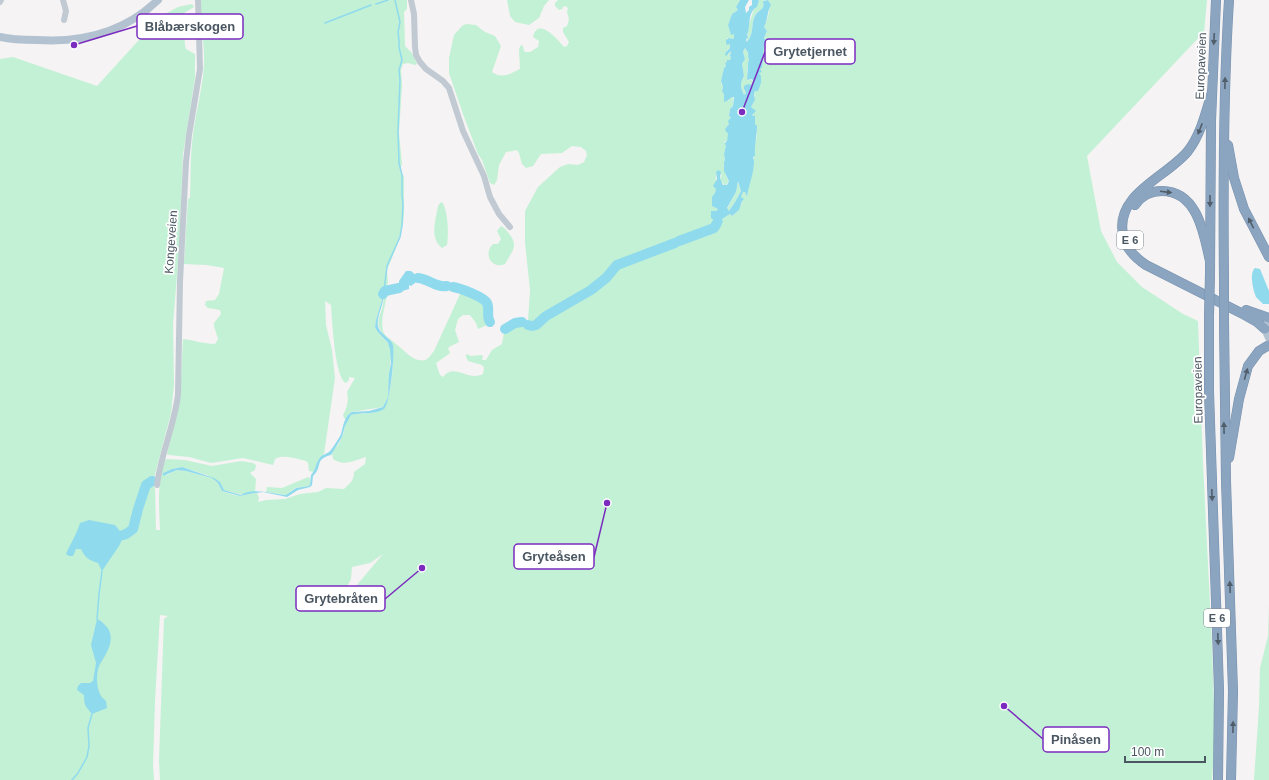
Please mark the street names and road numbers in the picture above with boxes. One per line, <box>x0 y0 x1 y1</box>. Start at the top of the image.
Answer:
street label: Europaveien <box>1193 32 1209 100</box>
street label: Kongeveien <box>162 210 180 274</box>
road number: E 6 <box>1117 231 1143 249</box>
street label: Europaveien <box>1190 356 1206 424</box>
road number: E 6 <box>1204 609 1230 627</box>

